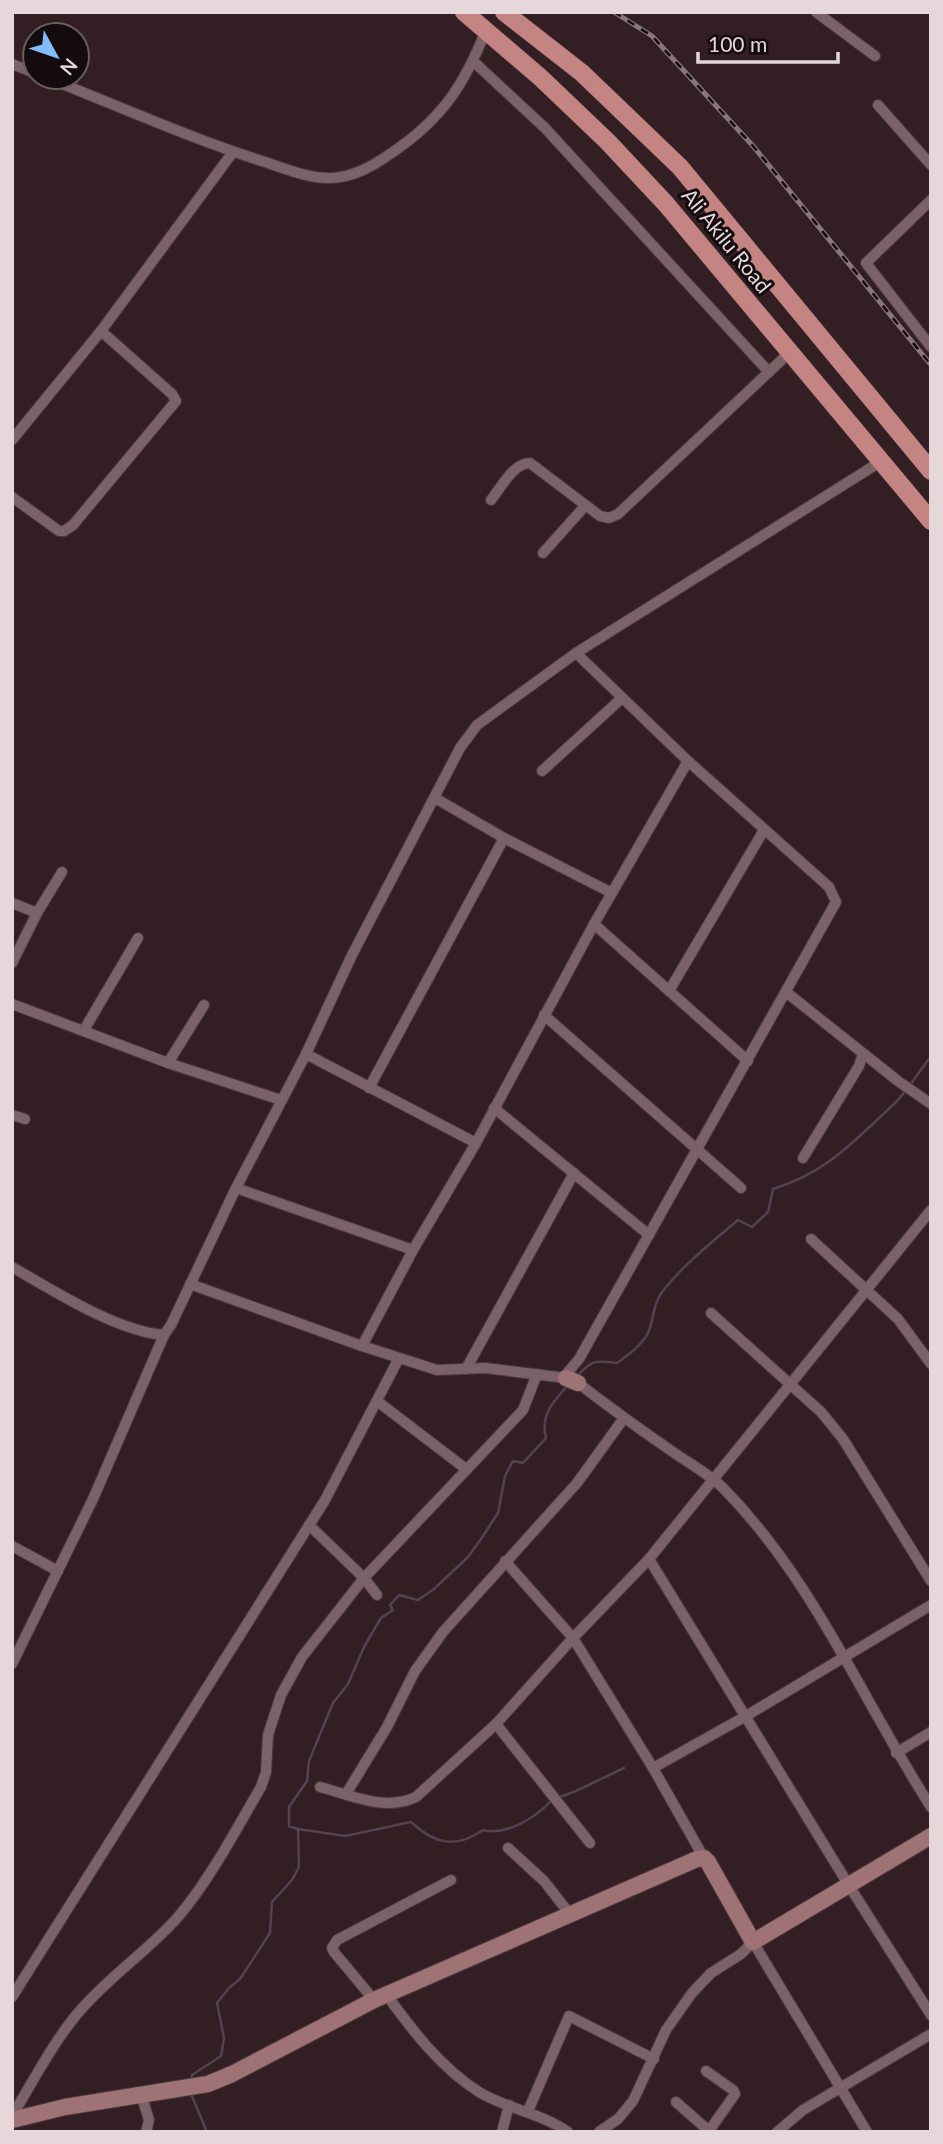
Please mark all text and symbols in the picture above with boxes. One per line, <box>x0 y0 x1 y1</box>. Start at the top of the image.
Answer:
north arrow <box>21 21 91 91</box>
scale bar <box>698 21 838 65</box>
text: 100 m <box>708 31 767 56</box>
text: N <box>56 54 83 80</box>
street label: Ali Akilu Road <box>677 183 777 297</box>

